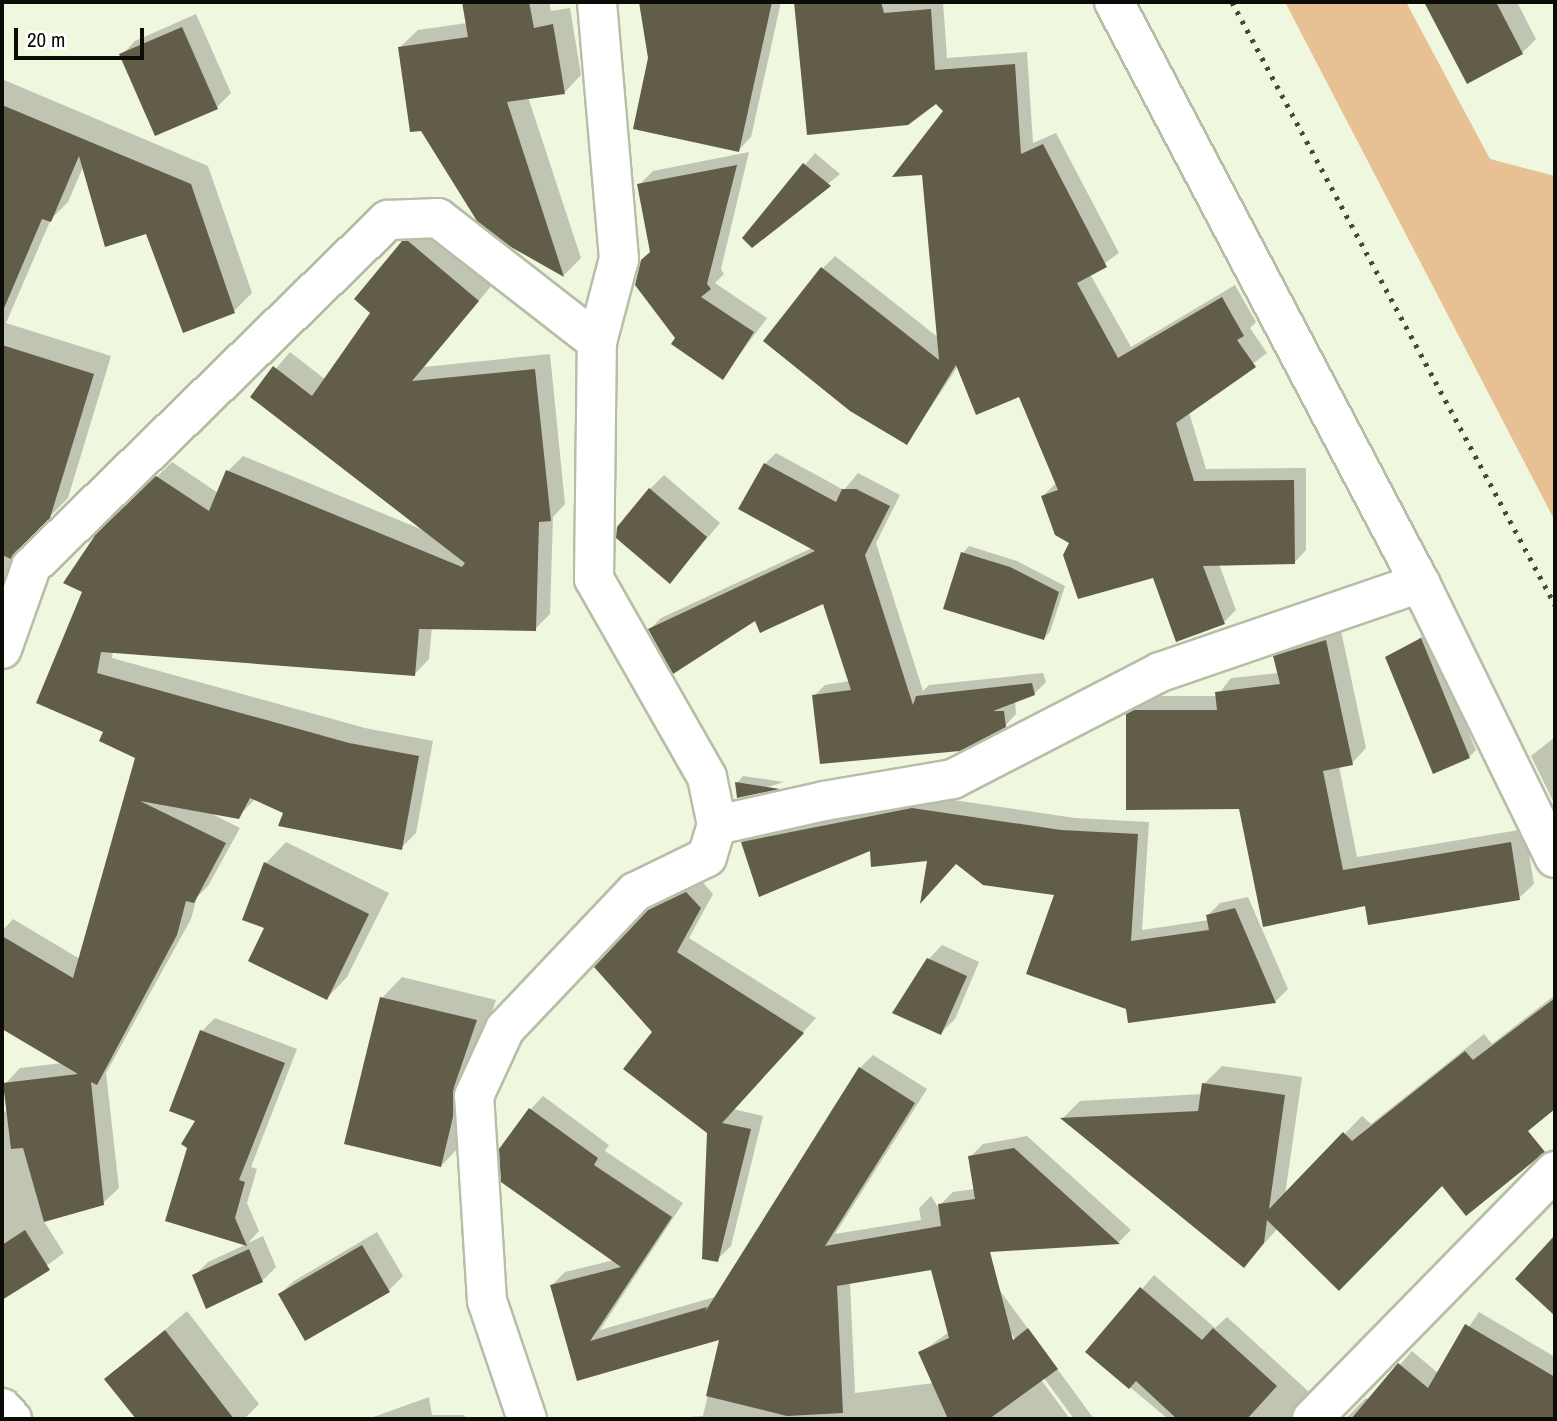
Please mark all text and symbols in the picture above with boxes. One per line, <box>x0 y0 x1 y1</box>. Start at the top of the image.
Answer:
scale bar <box>18 14 147 58</box>
text: 20 m <box>27 25 65 54</box>

